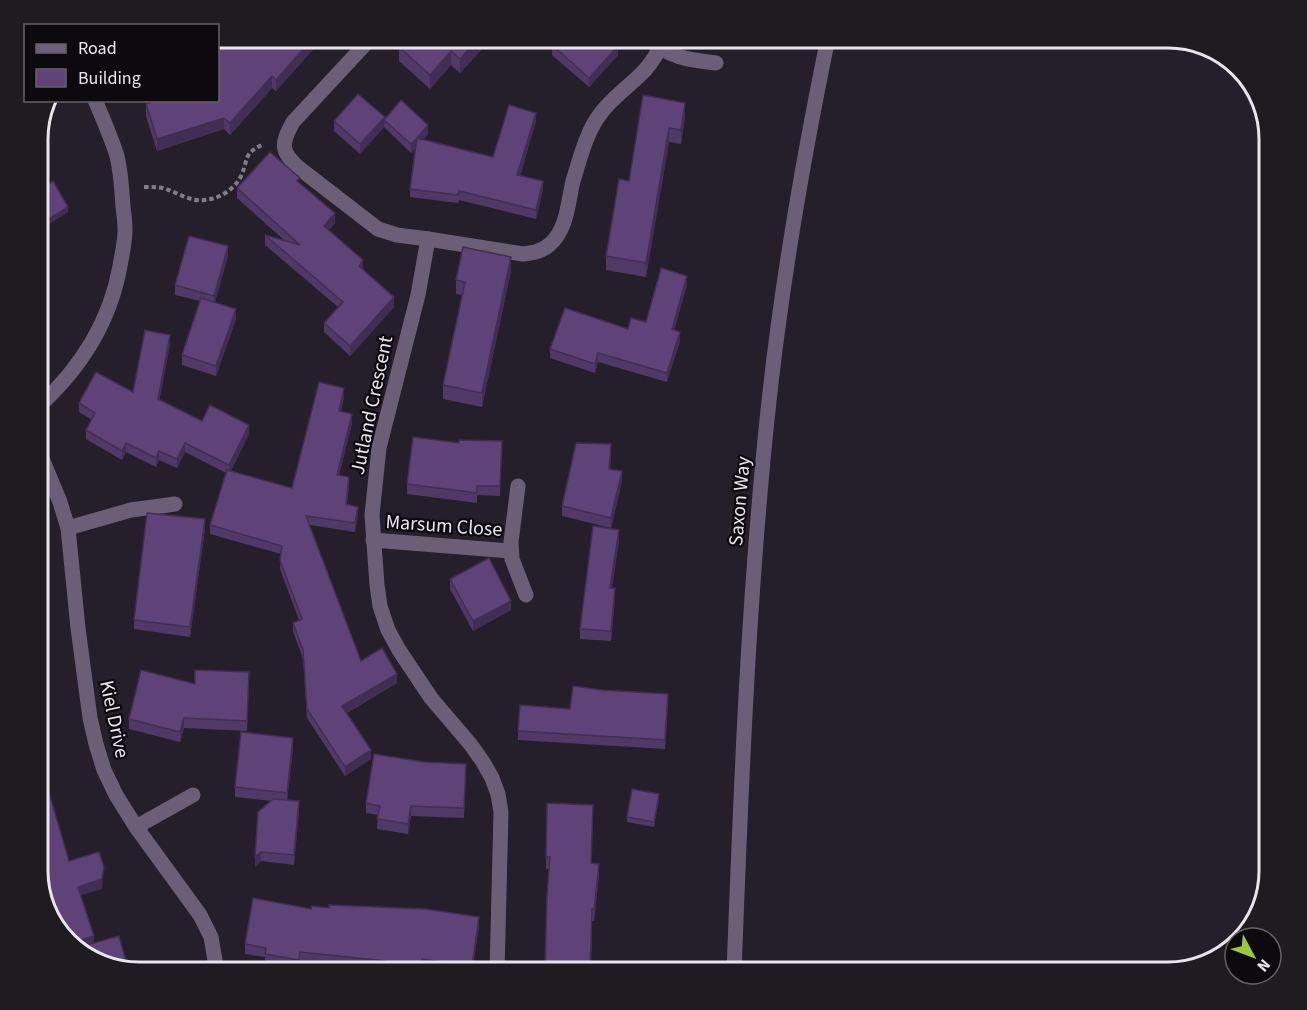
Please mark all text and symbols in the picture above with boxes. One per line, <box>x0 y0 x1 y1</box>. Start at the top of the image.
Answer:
legend <box>24 24 219 102</box>
text: Road <box>78 36 117 61</box>
text: Building <box>78 66 141 91</box>
street label: Jutland Crescent <box>344 333 400 477</box>
street label: Saxon Way <box>722 454 758 547</box>
street label: Marsum Close <box>385 508 503 544</box>
street label: Kiel Drive <box>92 678 136 761</box>
north arrow <box>1223 926 1283 986</box>
text: N <box>1252 954 1275 976</box>

